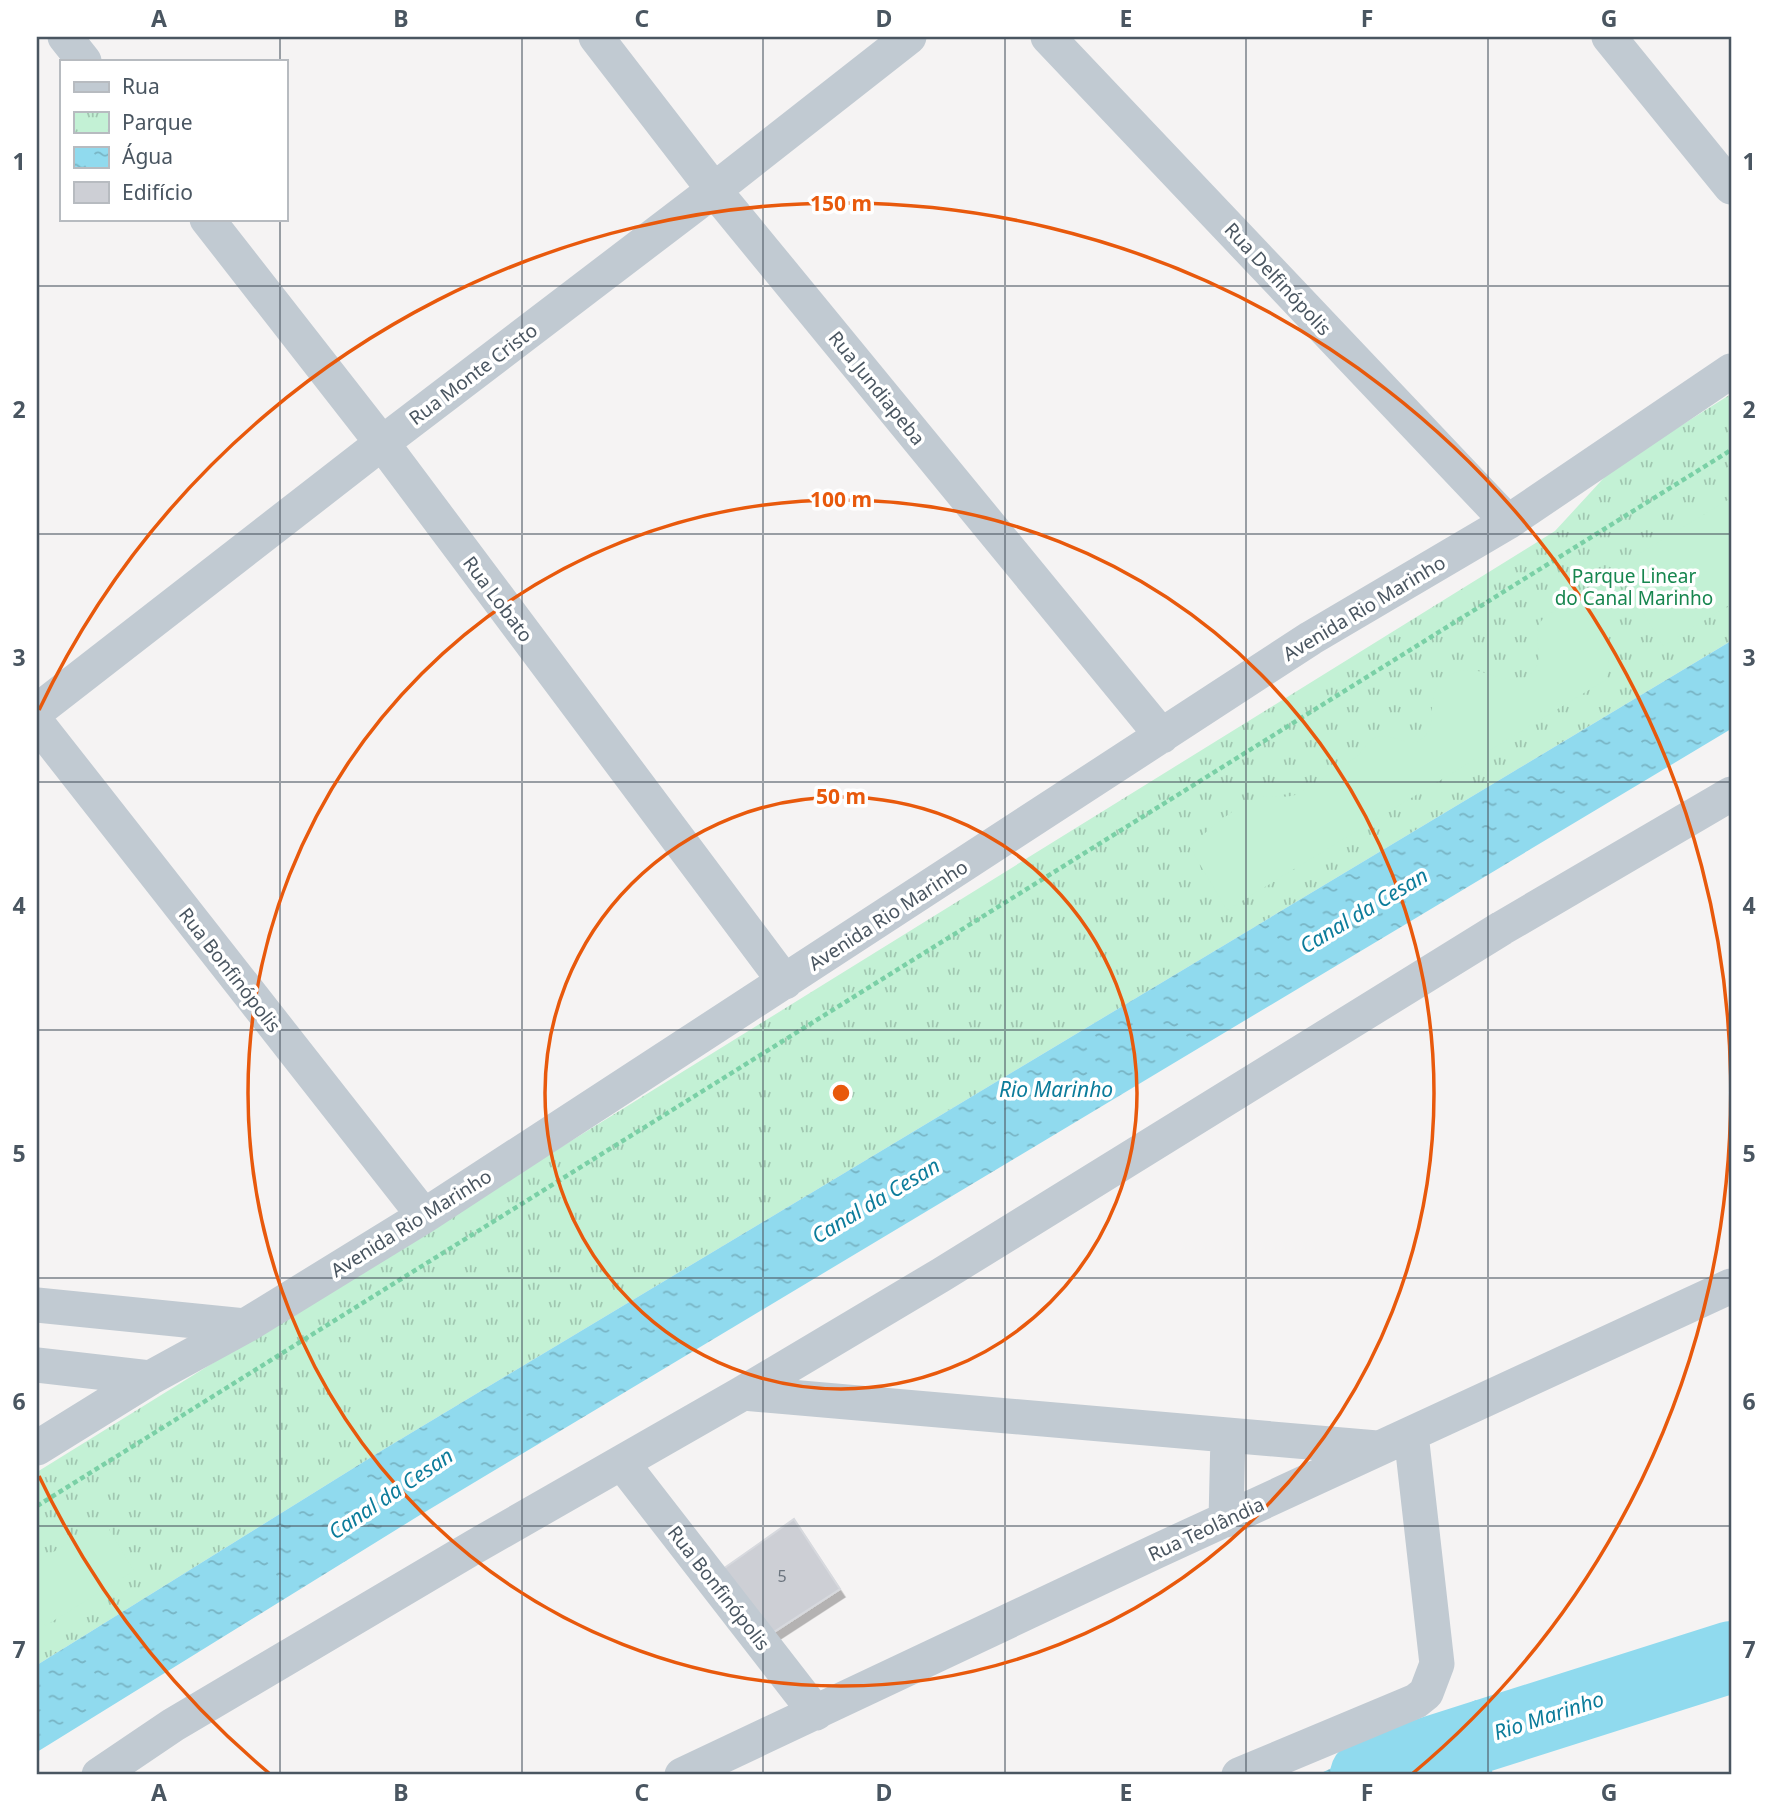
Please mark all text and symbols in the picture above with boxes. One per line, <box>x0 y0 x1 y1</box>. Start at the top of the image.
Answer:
text: A <box>151 2 167 34</box>
text: B <box>393 2 409 34</box>
text: C <box>635 2 650 34</box>
text: D <box>876 2 892 34</box>
text: E <box>1120 2 1132 34</box>
text: F <box>1361 2 1373 34</box>
text: G <box>1601 2 1617 34</box>
legend <box>60 60 287 220</box>
text: Rua <box>122 72 160 100</box>
text: Parque <box>122 108 192 136</box>
text: Água <box>122 142 173 170</box>
text: 1 <box>12 145 26 177</box>
text: 1 <box>1742 145 1756 177</box>
text: Edifício <box>122 178 193 206</box>
text: 150 m <box>810 189 872 217</box>
street label: Rua Delfinópolis <box>1219 217 1337 341</box>
street label: Rua Monte Cristo <box>404 317 542 431</box>
street label: Rua Jundiapeba <box>823 325 931 451</box>
text: 2 <box>12 393 26 425</box>
text: 2 <box>1742 393 1756 425</box>
text: 100 m <box>810 485 872 513</box>
street label: Avenida Rio Marinho <box>1278 549 1450 667</box>
street label: Rua Lobato <box>457 551 539 647</box>
park label: Parque Linear do Canal Marinho <box>1555 563 1713 611</box>
text: 3 <box>12 641 26 673</box>
text: 3 <box>1742 641 1756 673</box>
text: 50 m <box>816 782 866 810</box>
street label: Avenida Rio Marinho <box>803 854 973 976</box>
water label: Canal da Cesan <box>1294 861 1433 959</box>
text: 4 <box>12 889 26 921</box>
text: 4 <box>1742 889 1756 921</box>
street label: Rua Bonfinópolis <box>173 902 287 1038</box>
water label: Rio Marinho <box>999 1075 1113 1103</box>
centre of rings <box>829 1081 853 1105</box>
text: 5 <box>12 1137 26 1169</box>
text: 5 <box>1742 1137 1756 1169</box>
water label: Canal da Cesan <box>806 1151 945 1249</box>
street label: Avenida Rio Marinho <box>326 1163 496 1283</box>
text: 6 <box>12 1385 26 1417</box>
text: 6 <box>1742 1385 1756 1417</box>
water label: Canal da Cesan <box>323 1441 458 1545</box>
street label: Rua Teolândia <box>1144 1491 1268 1567</box>
street label: Rua Bonfinópolis <box>662 1520 776 1656</box>
house number: 5 <box>777 1565 787 1587</box>
text: 7 <box>12 1633 26 1665</box>
text: 7 <box>1742 1633 1756 1665</box>
water label: Rio Marinho <box>1490 1684 1607 1746</box>
text: A <box>151 1776 167 1808</box>
text: B <box>393 1776 409 1808</box>
text: C <box>635 1776 650 1808</box>
text: D <box>876 1776 892 1808</box>
text: E <box>1120 1776 1132 1808</box>
text: F <box>1361 1776 1373 1808</box>
text: G <box>1601 1776 1617 1808</box>

